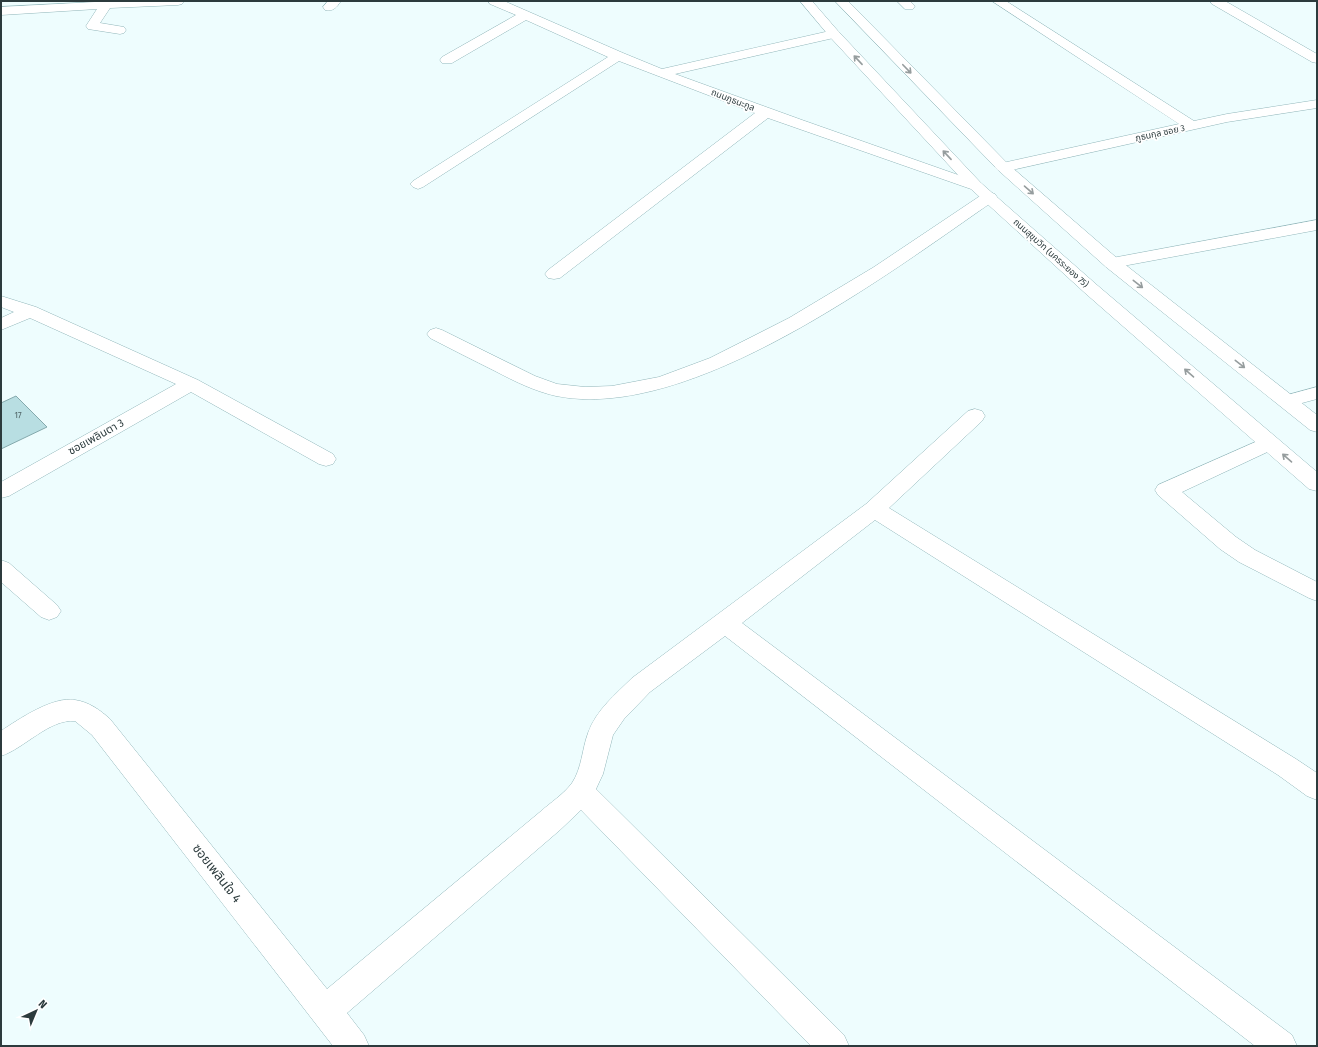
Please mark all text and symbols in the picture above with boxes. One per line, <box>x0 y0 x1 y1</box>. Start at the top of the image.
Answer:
one-way arrow <box>854 55 863 65</box>
one-way arrow <box>902 64 912 74</box>
street label: ถนนภูธนะกูล <box>709 87 756 114</box>
street label: ภูธนกุล ซอย 3 <box>1134 123 1186 144</box>
one-way arrow <box>943 150 952 160</box>
one-way arrow <box>1024 185 1034 195</box>
street label: ถนนสุขุมวิท (นครระยอง 75) <box>1011 217 1091 290</box>
one-way arrow <box>1133 280 1144 288</box>
one-way arrow <box>1235 360 1246 369</box>
one-way arrow <box>1183 369 1194 378</box>
house number: 17 <box>14 410 22 420</box>
street label: ซอยเพลินตา 3 <box>66 416 126 458</box>
one-way arrow <box>1282 454 1293 463</box>
street label: ซอยเพลินใจ 4 <box>190 841 244 905</box>
north arrow <box>16 991 56 1031</box>
text: N <box>36 997 49 1011</box>

